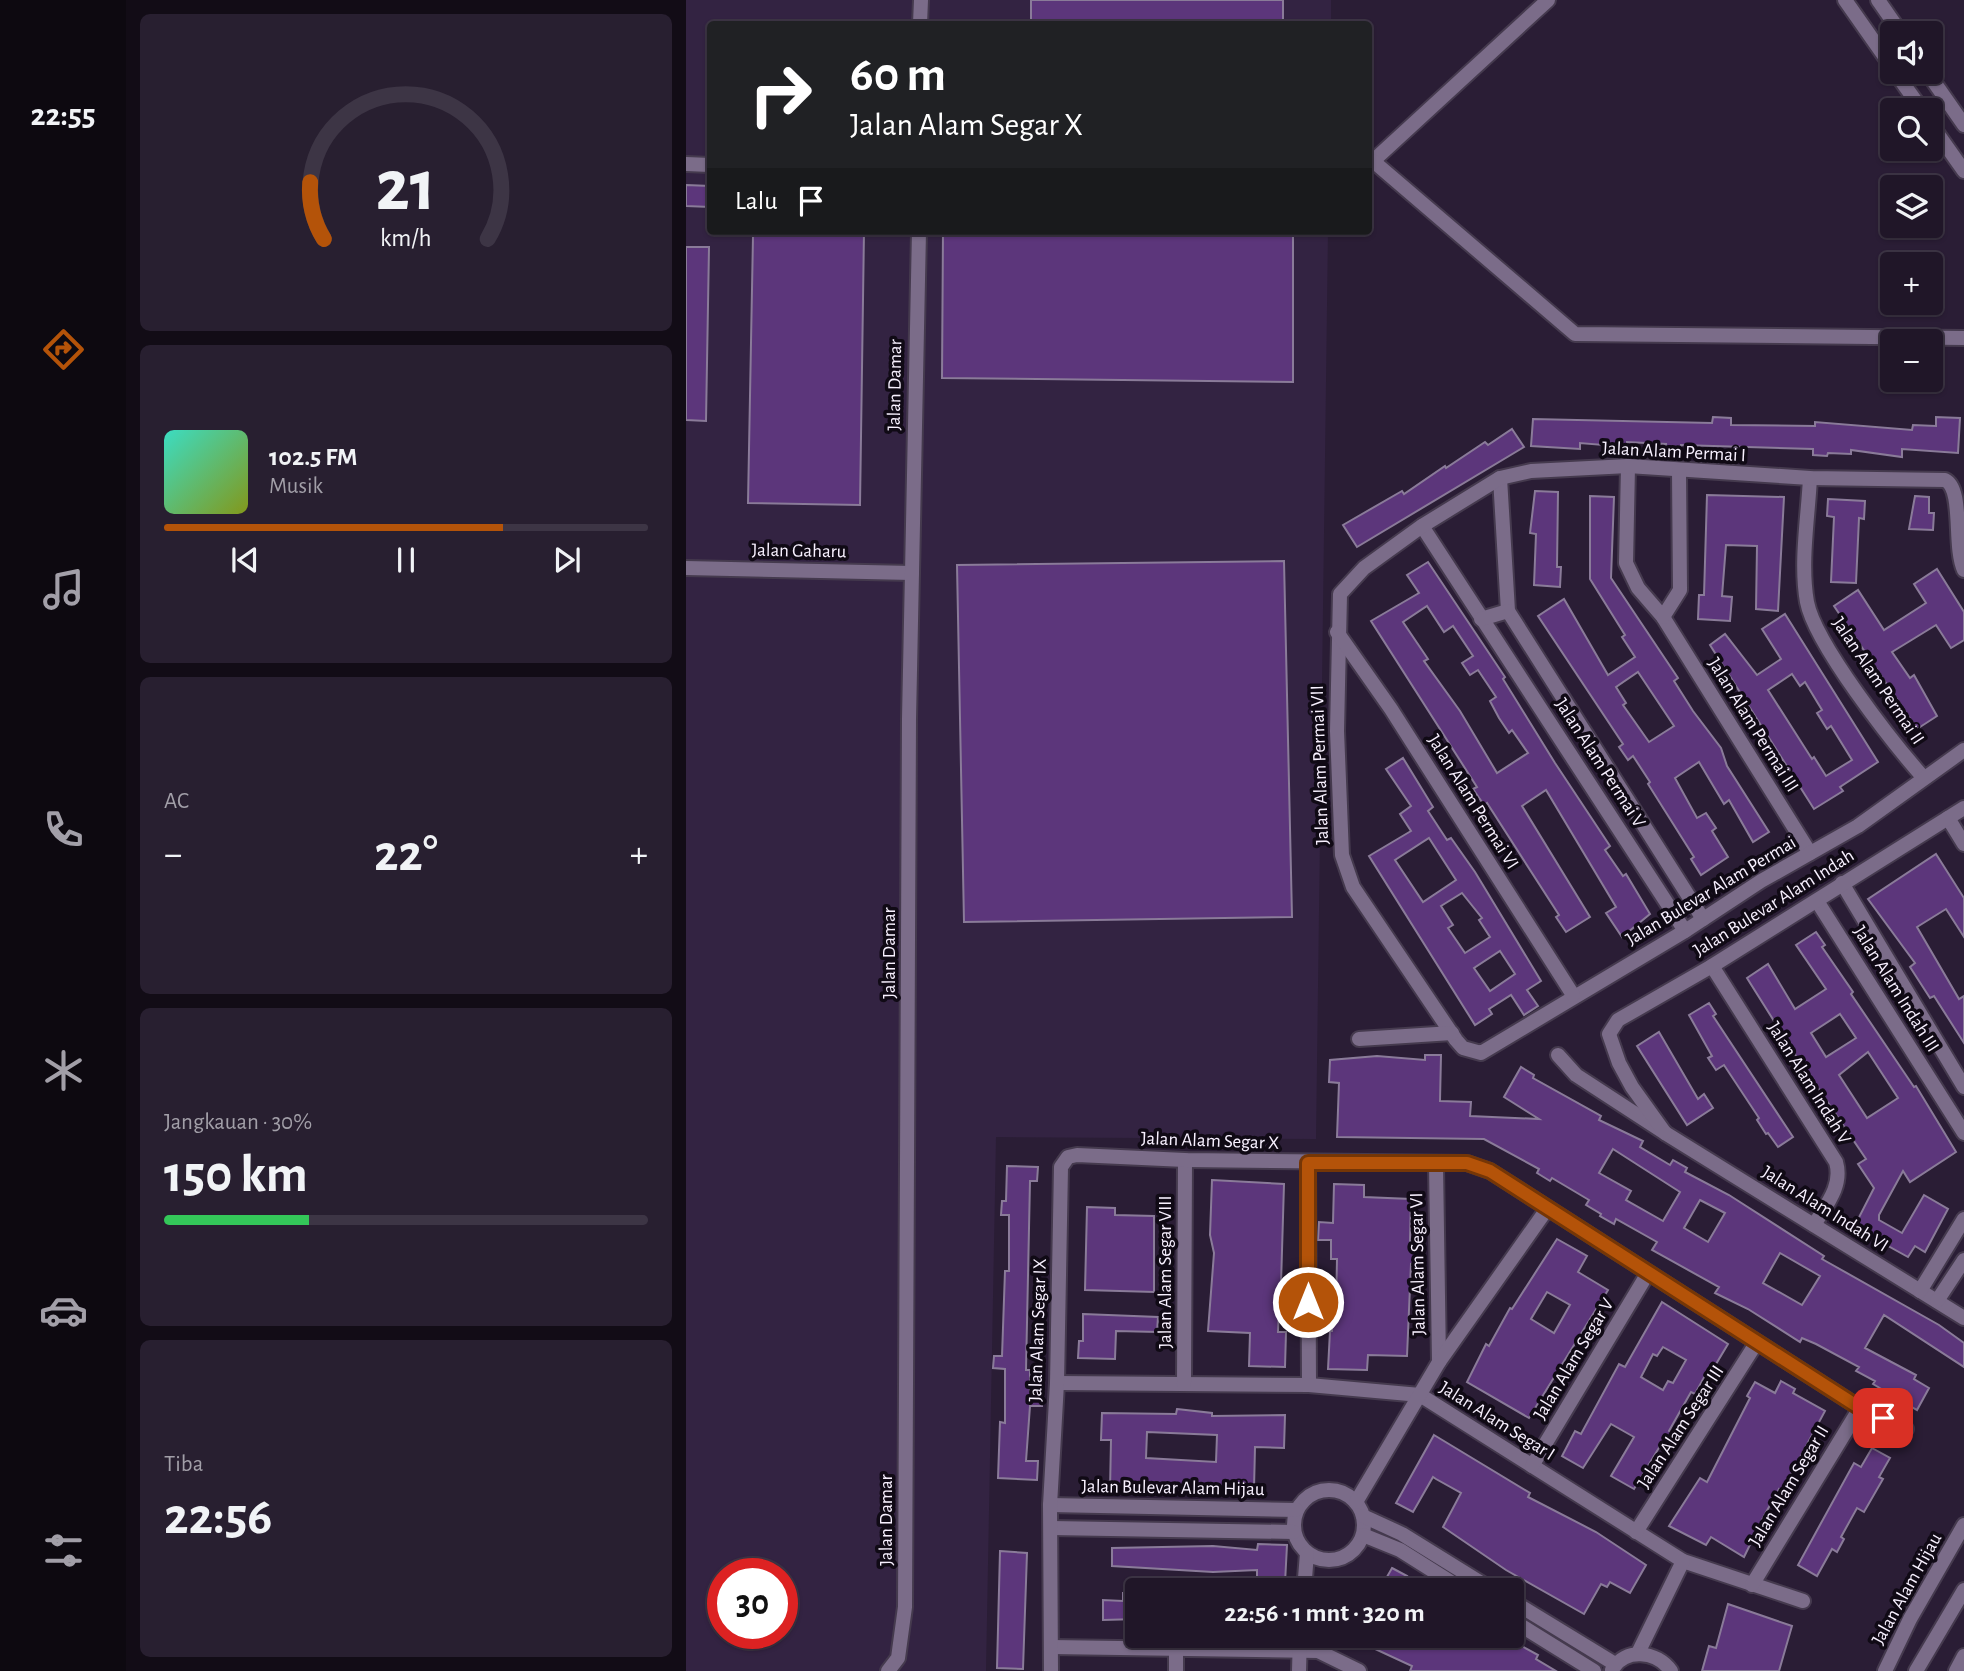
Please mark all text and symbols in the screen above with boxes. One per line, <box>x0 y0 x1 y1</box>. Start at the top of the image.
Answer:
map controls <box>1880 21 1943 392</box>
button: sound <box>1880 21 1943 84</box>
icon: right <box>735 49 826 140</box>
text: 60 m <box>850 51 946 100</box>
button: search <box>1880 98 1943 161</box>
text: 22:55 <box>30 99 96 131</box>
text: Jalan Alam Segar X <box>850 109 1083 141</box>
text: 21 <box>376 151 436 224</box>
button: layers <box>1880 175 1943 238</box>
icon: arrive <box>792 182 830 220</box>
text: Lalu <box>735 188 778 214</box>
text: km/h <box>380 226 432 251</box>
button: + <box>1880 252 1943 315</box>
icon: directions <box>39 325 88 374</box>
button: − <box>1880 329 1943 392</box>
street label: Jalan Damar <box>885 339 905 431</box>
street label: Jalan Alam Permai I <box>1602 439 1746 465</box>
text: 102.5 FM <box>269 444 358 470</box>
text: Musik <box>269 475 323 498</box>
icon: previous <box>226 541 264 579</box>
icon: pause <box>387 541 425 579</box>
icon: next <box>548 541 586 579</box>
street label: Jalan Gaharu <box>751 541 847 561</box>
icon: music <box>39 565 88 614</box>
street label: Jalan Alam Permai II <box>1828 614 1928 748</box>
street label: Jalan Alam Permai III <box>1704 655 1802 795</box>
street label: Jalan Alam Permai VII <box>1308 685 1332 845</box>
street label: Jalan Alam Permai V <box>1551 695 1649 831</box>
street label: Jalan Alam Permai VI <box>1424 731 1522 873</box>
text: AC <box>164 790 189 813</box>
icon: phone <box>39 805 88 854</box>
text: 22° <box>374 828 438 880</box>
street label: Jalan Bulevar Alam Permai <box>1623 833 1799 949</box>
text: − <box>164 836 182 874</box>
text: + <box>630 836 648 874</box>
street label: Jalan Bulevar Alam Indah <box>1690 846 1858 960</box>
street label: Jalan Damar <box>880 907 899 999</box>
street label: Jalan Alam Indah III <box>1850 923 1942 1055</box>
street label: Jalan Alam Indah V <box>1764 1019 1854 1148</box>
icon: climate <box>39 1046 88 1095</box>
text: Jangkauan · 30% <box>164 1111 312 1134</box>
street label: Jalan Alam Segar X <box>1140 1129 1280 1153</box>
text: 150 km <box>164 1149 308 1201</box>
street label: Jalan Alam Indah VI <box>1758 1162 1892 1256</box>
street label: Jalan Alam Segar VI <box>1407 1192 1429 1336</box>
street label: Jalan Alam Segar VIII <box>1156 1195 1175 1349</box>
street label: Jalan Alam Segar IX <box>1026 1258 1050 1402</box>
position arrow <box>1271 1265 1345 1339</box>
icon: car <box>39 1286 88 1335</box>
street label: Jalan Alam Segar V <box>1530 1295 1618 1423</box>
street label: Jalan Alam Segar III <box>1634 1362 1728 1492</box>
street label: Jalan Alam Segar I <box>1436 1378 1558 1464</box>
pin <box>1853 1388 1913 1448</box>
icon: arrive <box>1864 1399 1902 1437</box>
street label: Jalan Alam Segar II <box>1745 1422 1833 1550</box>
text: Tiba <box>164 1453 203 1476</box>
street label: Jalan Damar <box>877 1474 896 1566</box>
street label: Jalan Bulevar Alam Hijau <box>1081 1477 1265 1499</box>
text: 22:56 <box>164 1491 272 1543</box>
icon: filters <box>39 1526 88 1575</box>
street label: Jalan Alam Hijau <box>1869 1530 1946 1648</box>
speed limit sign: 30 <box>707 1558 798 1649</box>
text: 22:56 · 1 mnt · 320 m <box>1224 1600 1425 1626</box>

